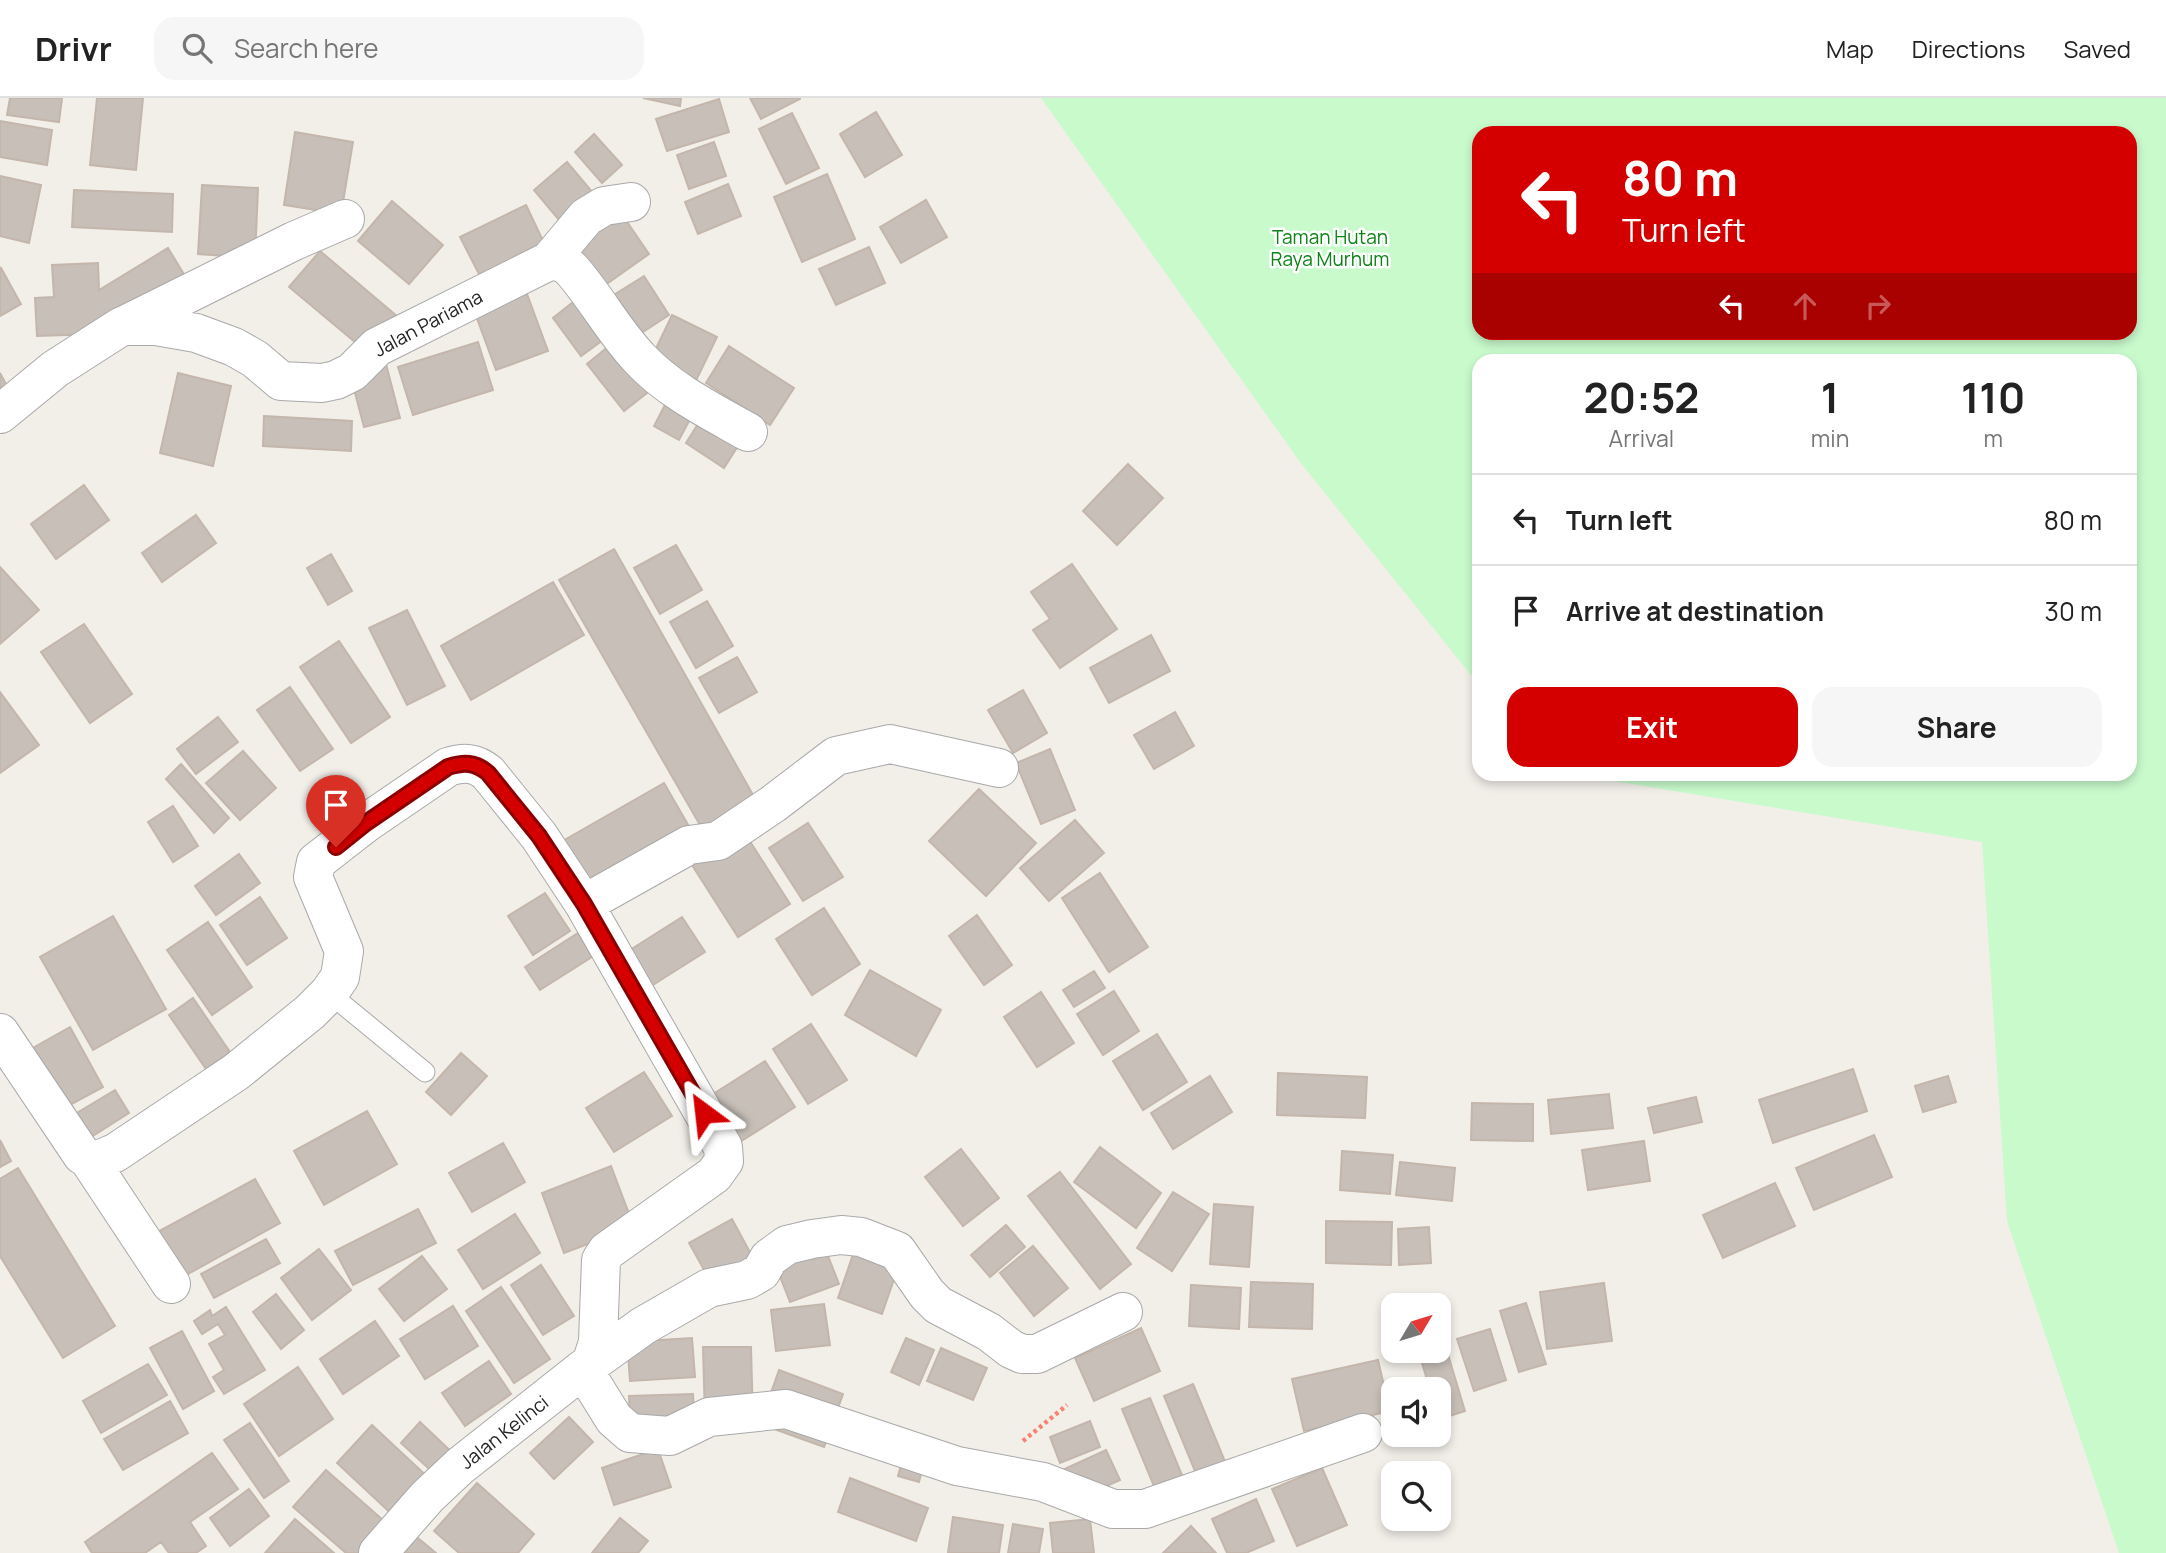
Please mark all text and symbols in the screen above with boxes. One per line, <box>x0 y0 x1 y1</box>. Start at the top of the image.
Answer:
search box <box>154 17 644 80</box>
text: Drivr <box>35 26 112 71</box>
icon: search <box>178 29 216 67</box>
text: Search here <box>234 30 378 66</box>
text: Map <box>1826 32 1874 65</box>
text: Directions <box>1912 32 2025 65</box>
text: Saved <box>2063 32 2131 65</box>
text: 80 m <box>1622 144 1738 211</box>
icon: left <box>1507 154 1598 245</box>
text: Turn left <box>1622 208 1746 252</box>
park label: Taman Hutan Raya Murhum <box>1271 224 1389 272</box>
street label: Jalan Pariama <box>369 283 487 363</box>
icon: left <box>1713 287 1751 325</box>
icon: ahead <box>1786 287 1824 325</box>
icon: right <box>1859 287 1897 325</box>
text: 20:52 <box>1584 368 1699 426</box>
text: 1 <box>1821 368 1839 426</box>
text: 110 <box>1961 368 2025 426</box>
text: Arrival <box>1609 422 1674 454</box>
text: min <box>1811 422 1849 454</box>
text: m <box>1983 422 2003 454</box>
icon: left <box>1507 501 1545 539</box>
text: Turn left <box>1566 502 1673 538</box>
text: 80 m <box>2044 502 2102 538</box>
icon: arrive <box>1507 592 1545 630</box>
text: Arrive at destination <box>1566 593 1824 629</box>
text: 30 m <box>2045 593 2102 629</box>
button: Exit <box>1507 687 1798 767</box>
button: Share <box>1812 687 2102 767</box>
pin <box>306 775 366 847</box>
icon: arrive <box>317 786 355 824</box>
position arrow <box>667 1076 741 1150</box>
north arrow <box>1381 1293 1451 1363</box>
map controls <box>1381 1293 1451 1531</box>
button: sound <box>1381 1377 1451 1447</box>
street label: Jalan Kelinci <box>454 1389 554 1475</box>
button: search <box>1381 1461 1451 1531</box>

